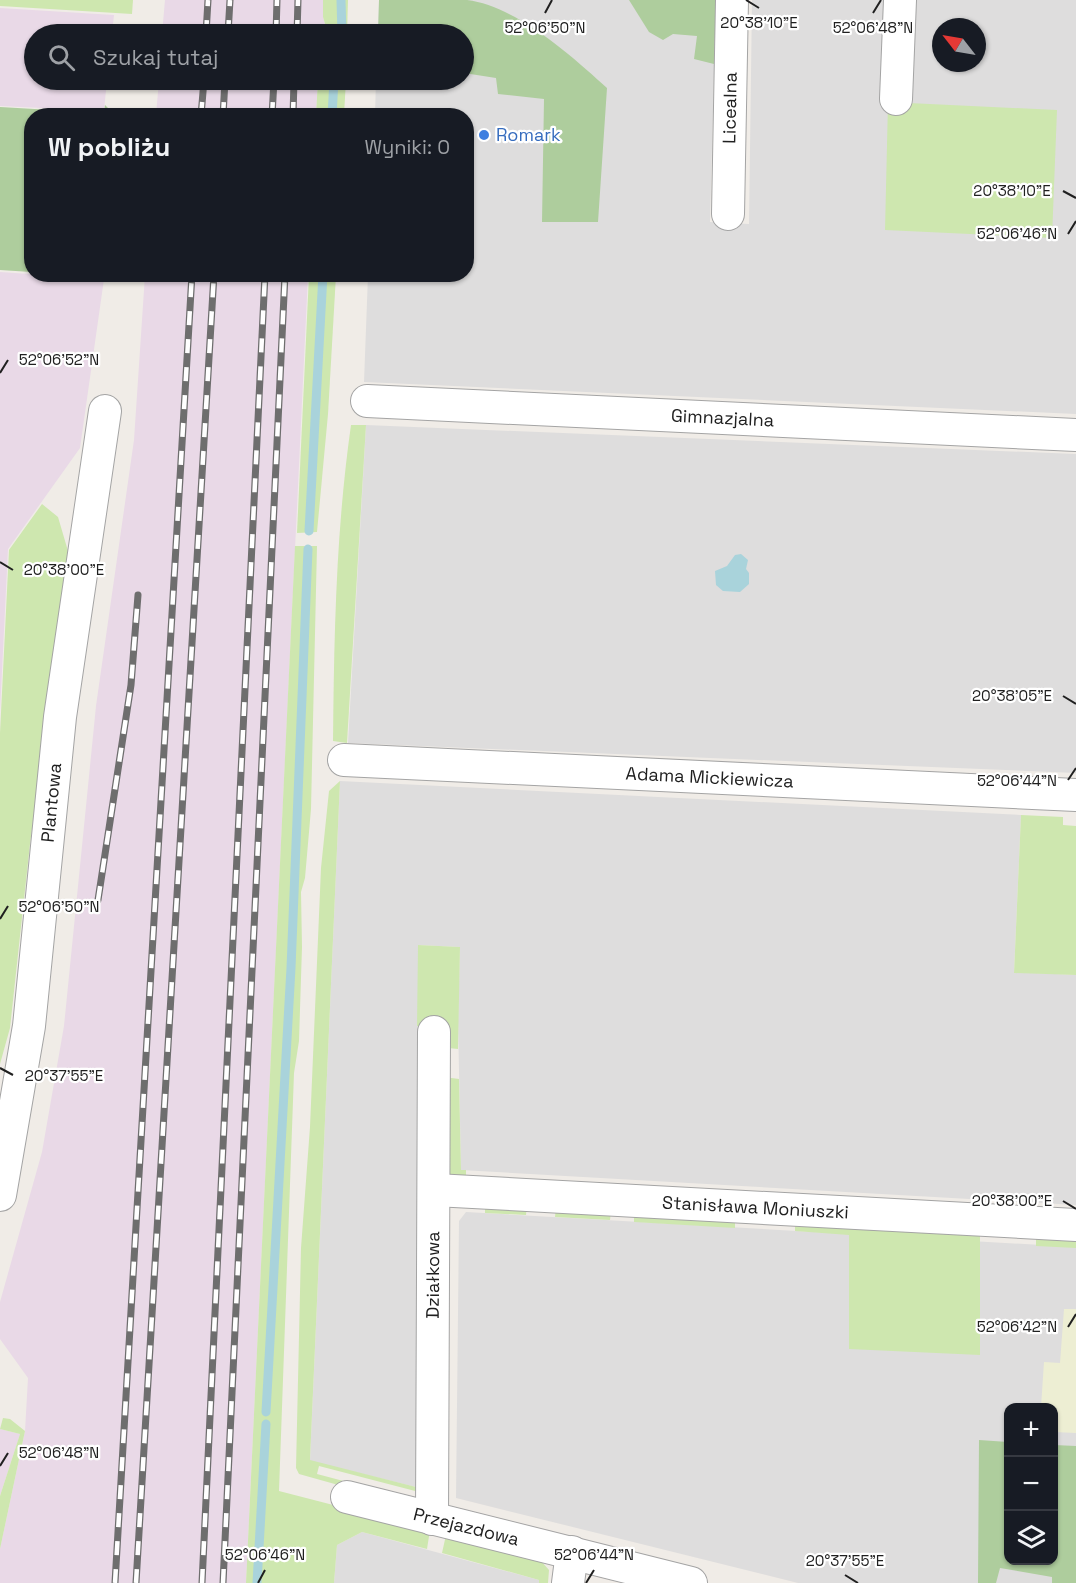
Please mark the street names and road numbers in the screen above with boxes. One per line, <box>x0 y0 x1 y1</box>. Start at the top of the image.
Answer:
street label: Licealna <box>717 72 742 144</box>
street label: Gimnazjalna <box>671 404 775 432</box>
street label: Adama Mickiewicza <box>625 761 794 792</box>
street label: Plantowa <box>35 762 66 843</box>
street label: Stanisława Moniuszki <box>662 1190 849 1224</box>
street label: Działkowa <box>421 1231 444 1319</box>
street label: Przejazdowa <box>411 1502 522 1551</box>

